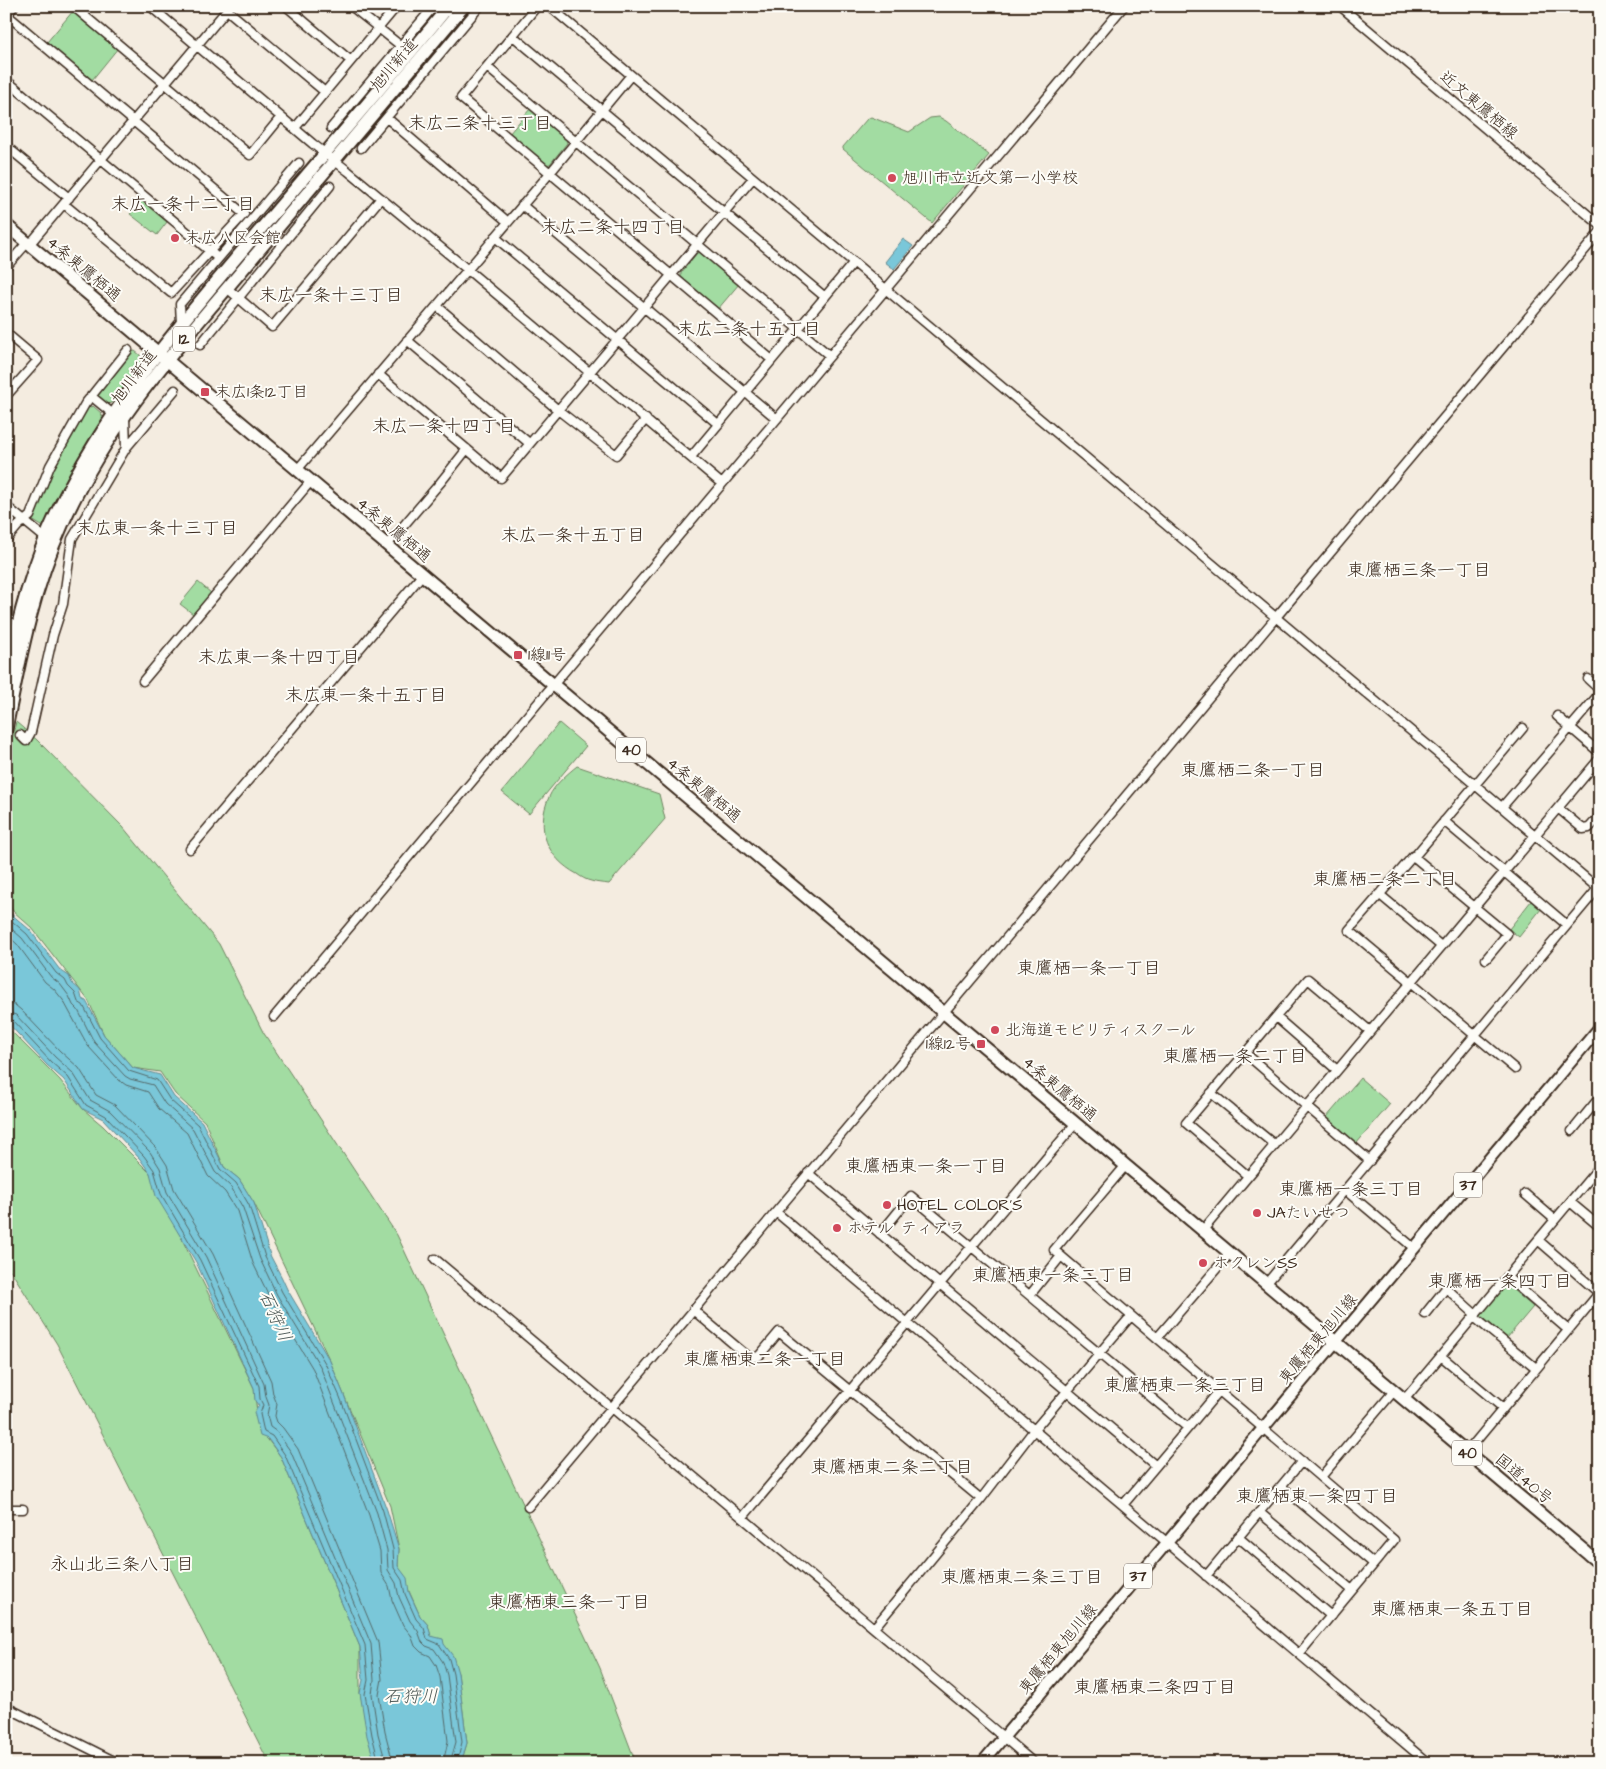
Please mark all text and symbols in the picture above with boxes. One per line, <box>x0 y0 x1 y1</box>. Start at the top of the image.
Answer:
street label: 旭川新道 <box>365 33 423 97</box>
street label: 近文東鷹栖線 <box>1435 66 1523 144</box>
district label: 末広二条十三丁目 <box>408 111 552 136</box>
place label: 旭川市立近文第一小学校 <box>902 167 1078 189</box>
marker: 旭川市立近文第一小学校 <box>886 172 898 184</box>
district label: 末広一条十二丁目 <box>111 192 255 217</box>
district label: 末広二条十四丁目 <box>541 215 685 240</box>
place label: 末広八区会館 <box>185 227 281 249</box>
street label: 4条東鷹栖通 <box>42 231 126 307</box>
marker: 末広八区会館 <box>169 232 181 244</box>
district label: 末広一条十三丁目 <box>259 283 403 308</box>
district label: 末広二条十五丁目 <box>677 317 821 342</box>
road number: 12 <box>173 326 195 352</box>
street label: 旭川新道 <box>106 345 162 409</box>
place label: 末広1条12丁目 <box>215 381 308 403</box>
marker: 末広1条12丁目 <box>199 386 211 398</box>
district label: 末広一条十四丁目 <box>372 414 516 439</box>
street label: 4条東鷹栖通 <box>352 492 436 568</box>
district label: 末広東一条十三丁目 <box>76 516 238 541</box>
district label: 末広一条十五丁目 <box>501 523 645 548</box>
district label: 東鷹栖三条一丁目 <box>1347 558 1491 583</box>
place label: 1線11号 <box>528 644 566 666</box>
district label: 末広東一条十四丁目 <box>198 645 360 670</box>
marker: 1線11号 <box>512 649 524 661</box>
district label: 末広東一条十五丁目 <box>285 683 447 708</box>
road number: 40 <box>616 738 646 762</box>
street label: 4条東鷹栖通 <box>662 752 746 828</box>
district label: 東鷹栖二条一丁目 <box>1181 758 1325 783</box>
district label: 東鷹栖二条二丁目 <box>1313 867 1457 892</box>
district label: 東鷹栖一条一丁目 <box>1017 956 1161 981</box>
place label: 北海道モビリティスクール <box>1005 1019 1196 1041</box>
marker: 北海道モビリティスクール <box>989 1024 1001 1036</box>
place label: 1線12号 <box>926 1033 971 1055</box>
marker: 1線12号 <box>975 1038 987 1050</box>
district label: 東鷹栖一条二丁目 <box>1163 1044 1307 1069</box>
street label: 4条東鷹栖通 <box>1018 1051 1102 1127</box>
district label: 東鷹栖東一条一丁目 <box>845 1154 1007 1179</box>
road number: 37 <box>1454 1172 1482 1198</box>
district label: 東鷹栖一条三丁目 <box>1279 1177 1423 1202</box>
place label: HOTEL COLOR'S <box>897 1194 1022 1216</box>
marker: HOTEL COLOR'S <box>881 1199 893 1211</box>
place label: JAたいせつ <box>1267 1202 1350 1224</box>
marker: JAたいせつ <box>1251 1207 1263 1219</box>
place label: ホテル ティアラ <box>847 1217 965 1239</box>
marker: ホテル ティアラ <box>831 1222 843 1234</box>
place label: ホクレンSS <box>1213 1252 1298 1274</box>
marker: ホクレンSS <box>1197 1257 1209 1269</box>
district label: 東鷹栖東一条二丁目 <box>972 1263 1134 1288</box>
district label: 東鷹栖一条四丁目 <box>1428 1269 1572 1294</box>
water label: 石狩川 <box>253 1286 297 1346</box>
street label: 東鷹栖東旭川線 <box>1274 1289 1362 1389</box>
district label: 東鷹栖東二条一丁目 <box>684 1347 846 1372</box>
district label: 東鷹栖東一条三丁目 <box>1104 1373 1266 1398</box>
road number: 40 <box>1452 1440 1482 1466</box>
street label: 国道40号 <box>1491 1448 1557 1510</box>
district label: 東鷹栖東二条二丁目 <box>811 1455 973 1480</box>
district label: 東鷹栖東一条四丁目 <box>1236 1484 1398 1509</box>
district label: 永山北三条八丁目 <box>50 1552 194 1577</box>
road number: 37 <box>1124 1564 1152 1588</box>
district label: 東鷹栖東二条三丁目 <box>941 1565 1103 1590</box>
district label: 東鷹栖東三条一丁目 <box>488 1590 650 1615</box>
district label: 東鷹栖東一条五丁目 <box>1371 1597 1533 1622</box>
street label: 東鷹栖東旭川線 <box>1014 1599 1102 1699</box>
district label: 東鷹栖東二条四丁目 <box>1074 1675 1236 1700</box>
water label: 石狩川 <box>384 1684 438 1709</box>

